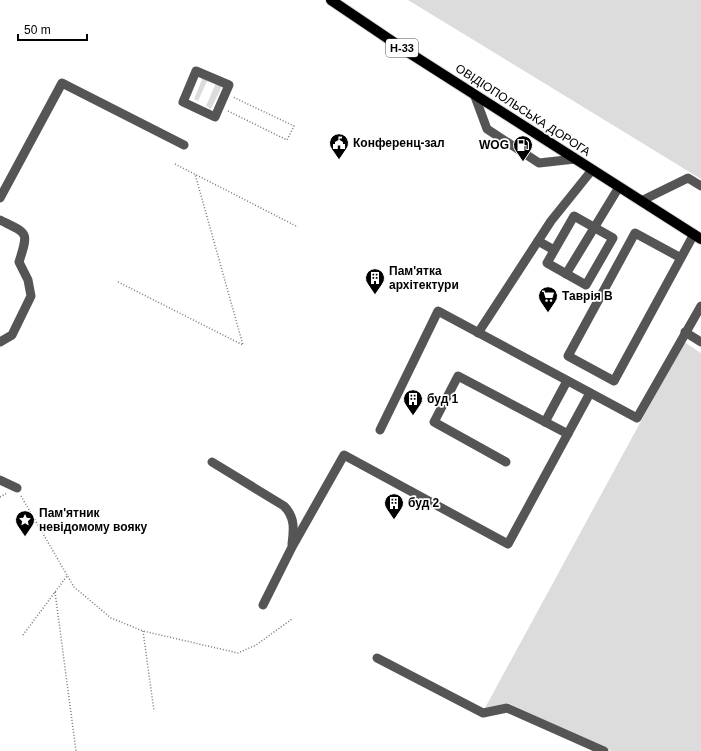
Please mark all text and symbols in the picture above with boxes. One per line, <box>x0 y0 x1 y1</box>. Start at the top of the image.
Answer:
scale bar <box>18 16 87 42</box>
text: 50 m <box>24 23 51 37</box>
road number: Н-33 <box>386 39 418 57</box>
street label: ОВІДІОПОЛЬСЬКА ДОРОГА <box>453 61 593 159</box>
public building icon: Конференц-зал <box>328 132 350 160</box>
fuel station icon: WOG <box>512 134 534 162</box>
place label: Конференц-зал <box>353 136 445 150</box>
place label: WOG <box>479 138 509 152</box>
place label: Пам'ятка архітектури <box>389 264 459 292</box>
building icon: Пам'ятка архітектури <box>364 267 386 295</box>
supermarket icon: Таврія В <box>537 285 559 313</box>
place label: Таврія В <box>562 289 613 303</box>
building icon: буд 1 <box>402 388 424 416</box>
place label: буд 1 <box>427 392 459 406</box>
building icon: буд 2 <box>383 492 405 520</box>
place label: буд 2 <box>408 496 440 510</box>
place label: Пам'ятник невідомому вояку <box>39 506 147 534</box>
place icon: Пам'ятник невідомому вояку <box>14 509 36 537</box>

